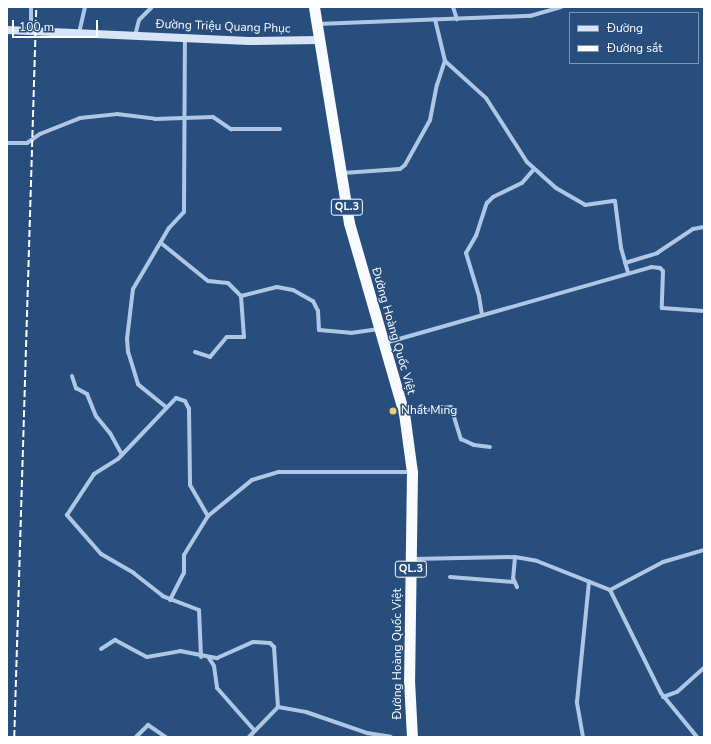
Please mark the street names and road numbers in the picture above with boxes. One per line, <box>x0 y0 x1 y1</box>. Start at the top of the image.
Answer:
street label: Đường Triệu Quang Phục <box>155 17 291 37</box>
road number: QL.3 <box>330 198 364 216</box>
street label: Đường Hoàng Quốc Việt <box>368 266 418 396</box>
road number: QL.3 <box>394 560 428 578</box>
street label: Đường Hoàng Quốc Việt <box>391 588 405 720</box>

